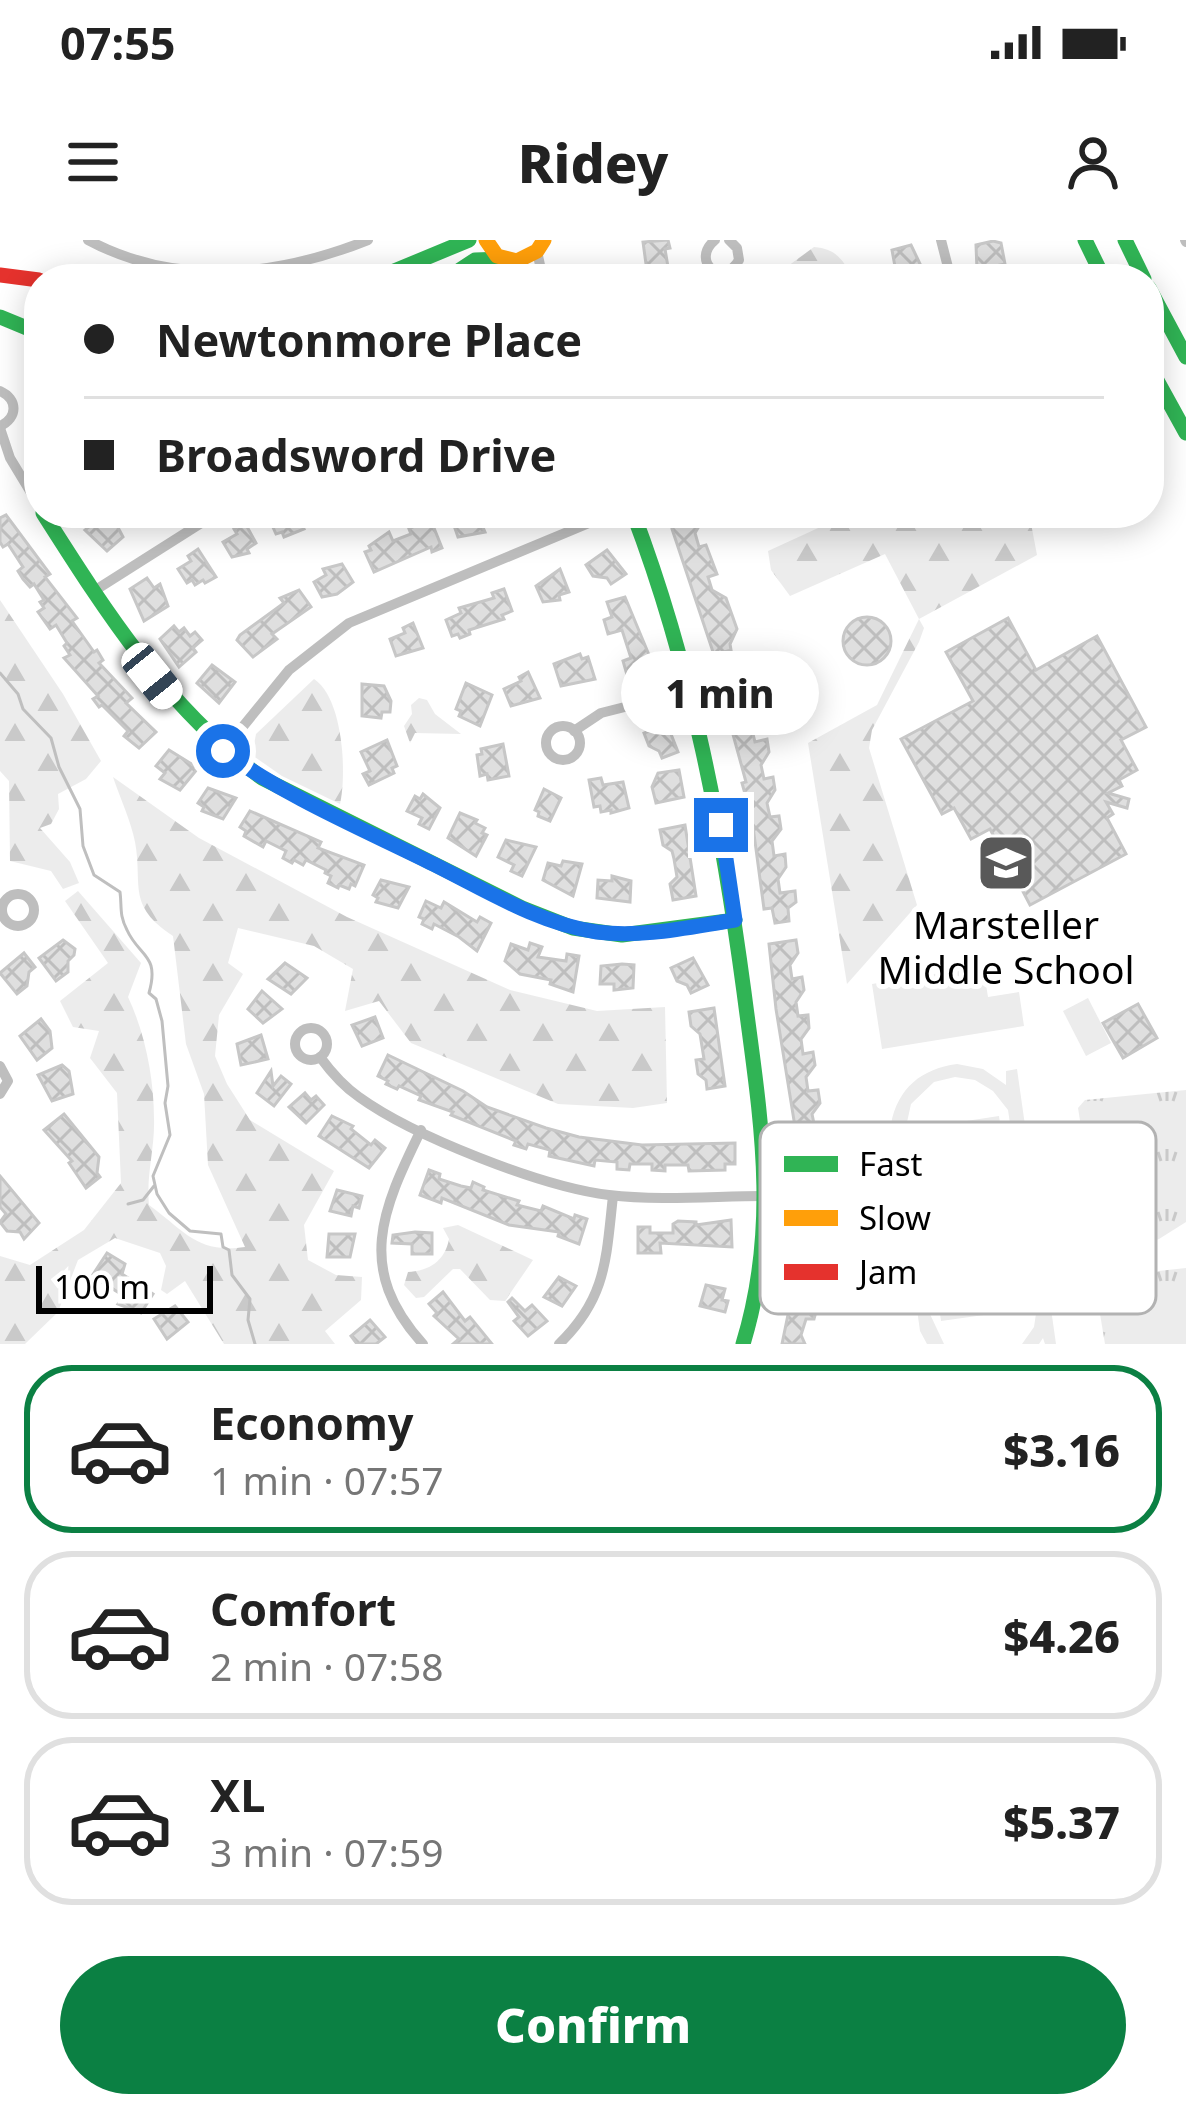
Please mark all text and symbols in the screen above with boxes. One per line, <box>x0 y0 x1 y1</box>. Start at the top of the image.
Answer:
text: 07:55 <box>60 12 176 73</box>
text: Ridey <box>518 125 668 199</box>
icon: menu <box>60 129 126 195</box>
icon: person <box>1060 129 1126 195</box>
text: Newtonmore Place <box>156 309 582 370</box>
text: Broadsword Drive <box>156 424 556 485</box>
car <box>115 637 189 715</box>
callout: 1 min <box>622 651 820 735</box>
text: 1 min <box>666 666 774 719</box>
route start <box>196 724 250 778</box>
route end <box>694 798 748 852</box>
school or university icon: Marsteller Middle School <box>975 832 1037 894</box>
place label: Marsteller Middle School <box>877 897 1135 995</box>
legend <box>760 1122 1156 1314</box>
text: Fast <box>859 1141 922 1186</box>
text: Slow <box>859 1195 931 1240</box>
text: Jam <box>856 1249 917 1294</box>
scale bar <box>36 1260 213 1313</box>
text: 100 m <box>54 1264 150 1309</box>
text: Economy <box>210 1392 414 1453</box>
icon: car <box>66 1395 174 1503</box>
text: $3.16 <box>1003 1419 1120 1480</box>
text: 1 min · 07:57 <box>210 1453 444 1506</box>
text: Comfort <box>210 1578 396 1639</box>
icon: car <box>66 1581 174 1689</box>
text: $4.26 <box>1003 1605 1120 1666</box>
text: 2 min · 07:58 <box>210 1639 444 1692</box>
text: XL <box>210 1764 265 1825</box>
icon: car <box>66 1767 174 1875</box>
text: $5.37 <box>1003 1791 1120 1852</box>
text: 3 min · 07:59 <box>210 1825 444 1878</box>
button: Confirm <box>60 1956 1126 2094</box>

